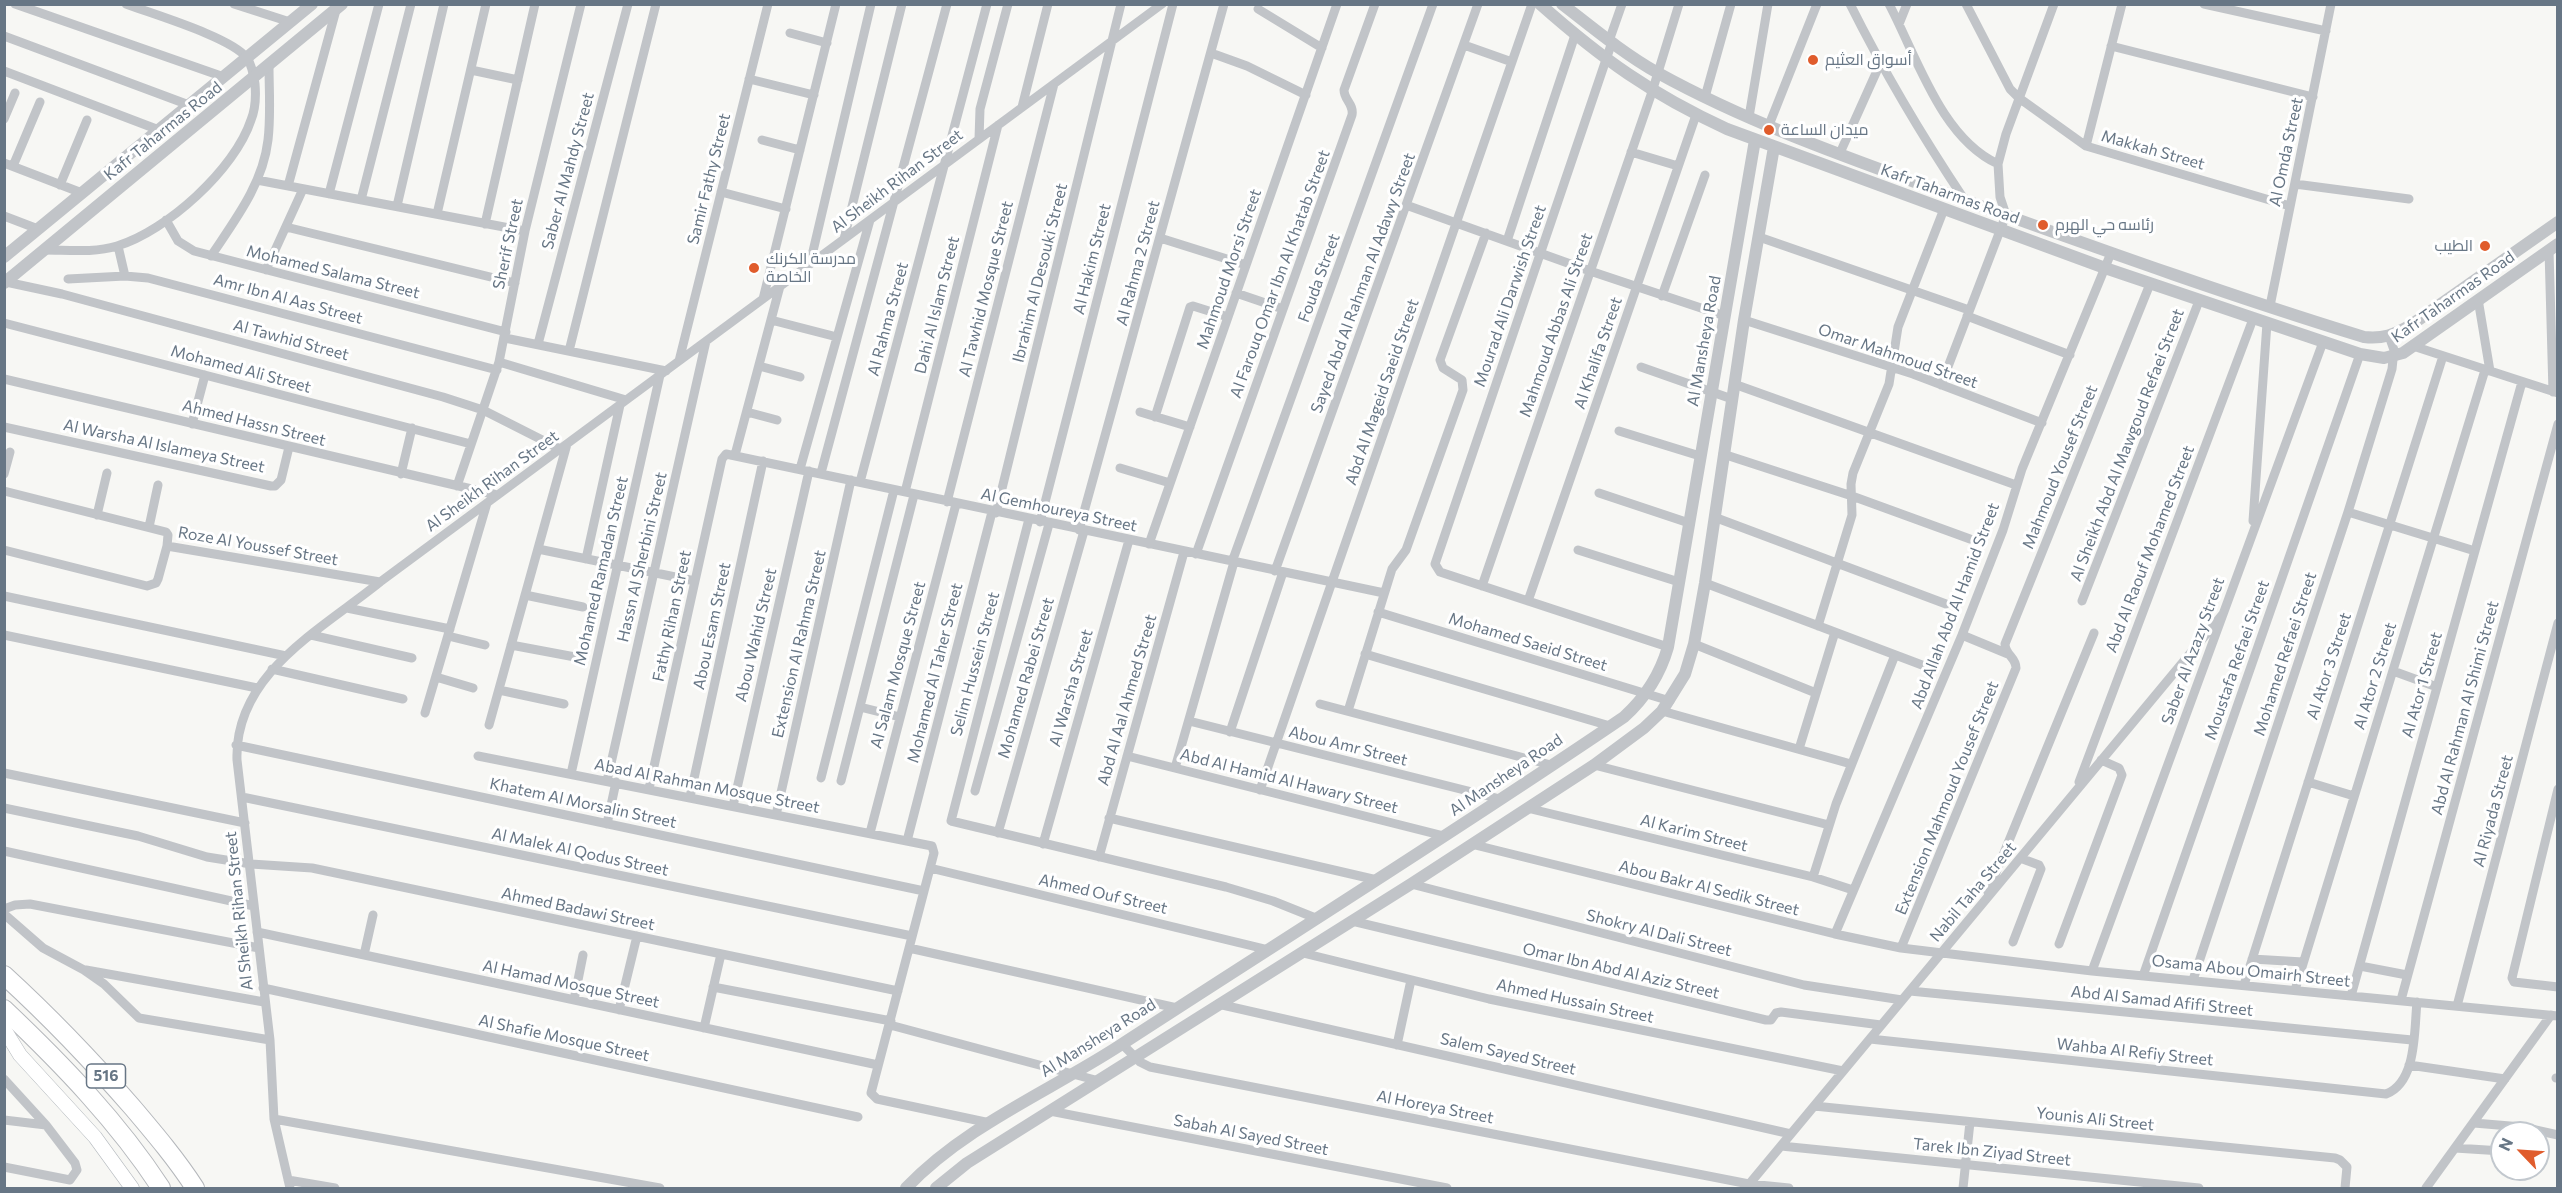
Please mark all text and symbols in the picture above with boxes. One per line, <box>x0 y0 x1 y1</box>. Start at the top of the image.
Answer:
place label: أسواق العثيم <box>1825 50 1912 70</box>
marker: أسواق العثيم <box>1806 53 1820 67</box>
street label: Kafr Taharmas Road <box>100 78 226 184</box>
street label: Saber Al Mahdy Street <box>538 90 598 252</box>
street label: Al Omda Street <box>2265 96 2307 208</box>
street label: Samir Fathy Street <box>683 111 735 247</box>
place label: ميدان الساعة <box>1781 120 1868 140</box>
marker: ميدان الساعة <box>1762 123 1776 137</box>
street label: Al Sheikh Rihan Street <box>827 125 967 237</box>
street label: Makkah Street <box>2099 126 2207 174</box>
street label: Al Farouq Omar Ibn Al Khatab Street <box>1226 147 1334 401</box>
street label: Sayed Abd Al Rahman Al Adawy Street <box>1307 150 1419 416</box>
street label: Kafr Taharmas Road <box>1878 160 2022 228</box>
street label: Ibrahim Al Desouki Street <box>1008 181 1072 365</box>
street label: Mahmoud Morsi Street <box>1193 186 1265 352</box>
street label: Sherif Street <box>489 197 527 291</box>
street label: Al Rahma 2 Street <box>1112 198 1164 328</box>
street label: Al Tawhid Mosque Street <box>955 199 1017 379</box>
street label: Al Hakim Street <box>1069 202 1115 316</box>
street label: Mourad Ali Darwish Street <box>1470 203 1550 389</box>
place label: رئاسه حي الهرم <box>2055 215 2154 235</box>
marker: رئاسه حي الهرم <box>2036 218 2050 232</box>
street label: Mahmoud Abbas Ali Street <box>1515 230 1597 420</box>
street label: Fouda Street <box>1294 231 1344 325</box>
street label: Dahi Al Islam Street <box>911 234 963 376</box>
place label: الطيب <box>2435 236 2473 256</box>
marker: الطيب <box>2478 239 2492 253</box>
street label: Mohamed Salama Street <box>244 241 422 303</box>
street label: Kafr Taharmas Road <box>2388 247 2518 347</box>
place label: مدرسة الكرنك الخاصة <box>766 249 856 287</box>
street label: Al Rahma Street <box>864 260 912 378</box>
marker: مدرسة الكرنك الخاصة <box>747 261 761 275</box>
street label: Amr Ibn Al Aas Street <box>211 270 365 328</box>
street label: Al Mansheya Road <box>1683 274 1725 408</box>
street label: Al Khalifa Street <box>1570 294 1626 412</box>
street label: Abd Al Mageid Saeid Street <box>1341 296 1423 488</box>
street label: Al Sheikh Abd Al Mawgoud Refaei Street <box>2066 306 2188 584</box>
street label: Al Tawhid Street <box>231 315 351 365</box>
street label: Omar Mahmoud Street <box>1816 320 1980 392</box>
street label: Mohamed Ali Street <box>169 341 313 397</box>
street label: Mahmoud Yousef Street <box>2018 382 2102 552</box>
street label: Ahmed Hassn Street <box>180 396 328 450</box>
street label: Al Warsha Al Islameya Street <box>62 415 266 477</box>
street label: Al Sheikh Rihan Street <box>422 426 562 536</box>
street label: Abd Al Raouf Mohamed Street <box>2102 443 2198 655</box>
street label: Hassn Al Sherbini Street <box>613 470 671 644</box>
street label: Mohamed Ramadan Street <box>570 475 632 667</box>
street label: Al Gemhoureya Street <box>979 484 1139 536</box>
street label: Abd Allah Abd Al Hamid Street <box>1907 500 2003 712</box>
street label: Roze Al Youssef Street <box>176 522 340 570</box>
street label: Fathy Rihan Street <box>649 548 695 684</box>
street label: Extension Al Rahma Street <box>768 548 830 740</box>
street label: Abou Esam Street <box>689 561 735 691</box>
street label: Abou Wahid Street <box>731 566 781 704</box>
street label: Mohamed Refaei Street <box>2249 570 2321 738</box>
street label: Saber Al Azazy Street <box>2157 575 2229 727</box>
street label: Moustafa Refaei Street <box>2201 578 2273 742</box>
street label: Al Salam Mosque Street <box>866 579 930 751</box>
street label: Mohamed Al Taher Street <box>903 581 967 765</box>
street label: Selim Hussein Street <box>947 590 1003 738</box>
street label: Mohamed Rabei Street <box>994 595 1058 761</box>
street label: Abd Al Rahman Al Shimi Street <box>2427 599 2503 817</box>
street label: Mohamed Saeid Street <box>1446 609 1610 675</box>
street label: Al Ator 3 Street <box>2303 610 2355 722</box>
street label: Abd Al Aal Ahmed Street <box>1093 612 1161 788</box>
street label: Al Ator 2 Street <box>2350 620 2400 732</box>
street label: Al Warsha Street <box>1045 627 1097 749</box>
street label: Al Ator 1 Street <box>2398 630 2446 740</box>
street label: Extension Mahmoud Yousef Street <box>1891 678 2003 918</box>
street label: Abou Amr Street <box>1287 722 1409 770</box>
street label: Al Mansheya Road <box>1446 730 1566 820</box>
street label: Abd Al Hamid Al Hawary Street <box>1178 745 1400 817</box>
street label: Al Riyada Street <box>2469 753 2517 869</box>
street label: Abad Al Rahman Mosque Street <box>593 755 821 817</box>
street label: Khatem Al Morsalin Street <box>488 774 678 832</box>
street label: Al Karim Street <box>1638 810 1750 856</box>
street label: Al Malek Al Qodus Street <box>490 824 670 880</box>
street label: Al Sheikh Rihan Street <box>221 830 257 992</box>
street label: Nabil Taha Street <box>1926 838 2020 946</box>
street label: Abou Bakr Al Sedik Street <box>1617 856 1801 920</box>
street label: Ahmed Ouf Street <box>1037 870 1169 918</box>
street label: Ahmed Badawi Street <box>500 883 656 935</box>
street label: Shokry Al Dali Street <box>1584 906 1734 960</box>
street label: Omar Ibn Abd Al Aziz Street <box>1521 939 1721 1003</box>
street label: Osama Abou Omairh Street <box>2151 951 2351 991</box>
street label: Al Hamad Mosque Street <box>481 956 661 1012</box>
street label: Ahmed Hussain Street <box>1495 975 1655 1027</box>
street label: Abd Al Samad Afifi Street <box>2070 982 2254 1020</box>
street label: Al Mansheya Road <box>1037 995 1159 1081</box>
street label: Al Shafie Mosque Street <box>477 1011 651 1065</box>
street label: Salem Sayed Street <box>1438 1029 1578 1079</box>
street label: Wahba Al Refiy Street <box>2056 1034 2214 1070</box>
road number: 516 <box>86 1064 126 1088</box>
street label: Al Horeya Street <box>1375 1086 1495 1128</box>
street label: Younis Ali Street <box>2035 1103 2155 1135</box>
street label: Sabah Al Sayed Street <box>1172 1111 1330 1159</box>
north arrow <box>2490 1121 2550 1181</box>
street label: Tarek Ibn Ziyad Street <box>1912 1134 2072 1170</box>
text: N <box>2494 1135 2516 1153</box>

